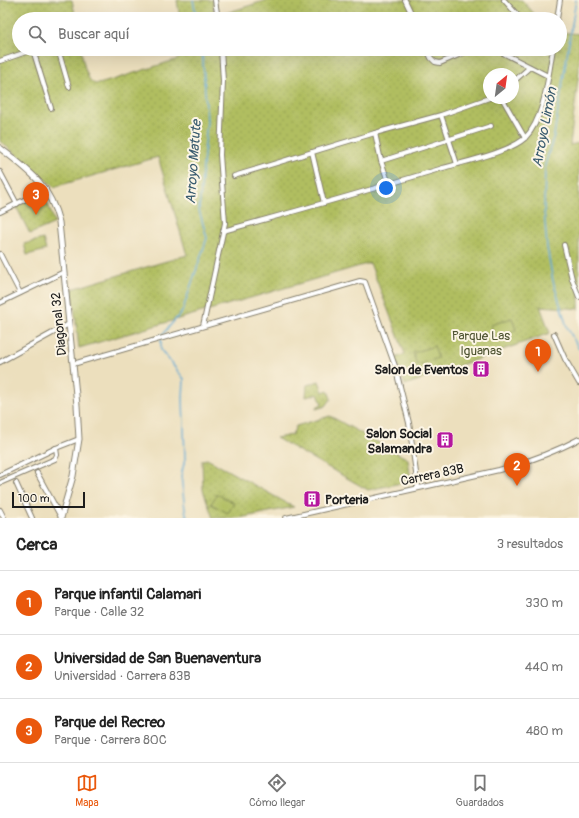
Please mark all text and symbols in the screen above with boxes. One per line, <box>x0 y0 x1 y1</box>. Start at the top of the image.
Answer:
search box <box>12 12 567 56</box>
icon: search <box>26 23 48 45</box>
text: Buscar aquí <box>58 25 130 44</box>
north arrow <box>483 68 519 104</box>
water label: Arroyo Limón <box>528 85 561 168</box>
water label: Arroyo Matute <box>182 117 205 205</box>
your location <box>376 178 396 198</box>
pin: 3 <box>23 182 49 215</box>
street label: Diagonal 32 <box>48 291 70 356</box>
park label: Parque Las Iguanas <box>452 328 510 359</box>
pin: 1 <box>525 339 551 372</box>
building icon: Salon de Eventos <box>471 359 491 379</box>
place label: Salon de Eventos <box>375 362 468 378</box>
place label: Salon Social Salamandra <box>366 426 432 457</box>
building icon: Salon Social Salamandra <box>435 430 455 450</box>
pin: 2 <box>504 453 530 486</box>
street label: Carrera 83B <box>399 460 465 489</box>
building icon: Porteria <box>302 489 322 509</box>
scale bar <box>12 490 85 509</box>
text: 100 m <box>18 492 49 505</box>
place label: Porteria <box>325 492 368 508</box>
text: Cerca <box>16 534 57 555</box>
text: 3 resultados <box>497 536 563 552</box>
text: Parque infantil Calamari <box>54 585 201 604</box>
text: 1 <box>26 595 32 611</box>
text: 330 m <box>525 595 563 611</box>
text: Parque · Calle 32 <box>54 604 144 620</box>
text: Universidad de San Buenaventura <box>54 649 261 668</box>
text: 2 <box>25 659 33 675</box>
text: 440 m <box>525 659 563 675</box>
text: Universidad · Carrera 83B <box>54 668 191 684</box>
text: Parque del Recreo <box>54 713 165 732</box>
text: 3 <box>25 723 33 739</box>
text: 480 m <box>526 723 563 739</box>
text: Parque · Carrera 80C <box>54 732 167 748</box>
tab: Mapa <box>75 772 99 809</box>
tab: Cómo llegar <box>249 772 305 809</box>
tab: Guardados <box>456 772 504 809</box>

